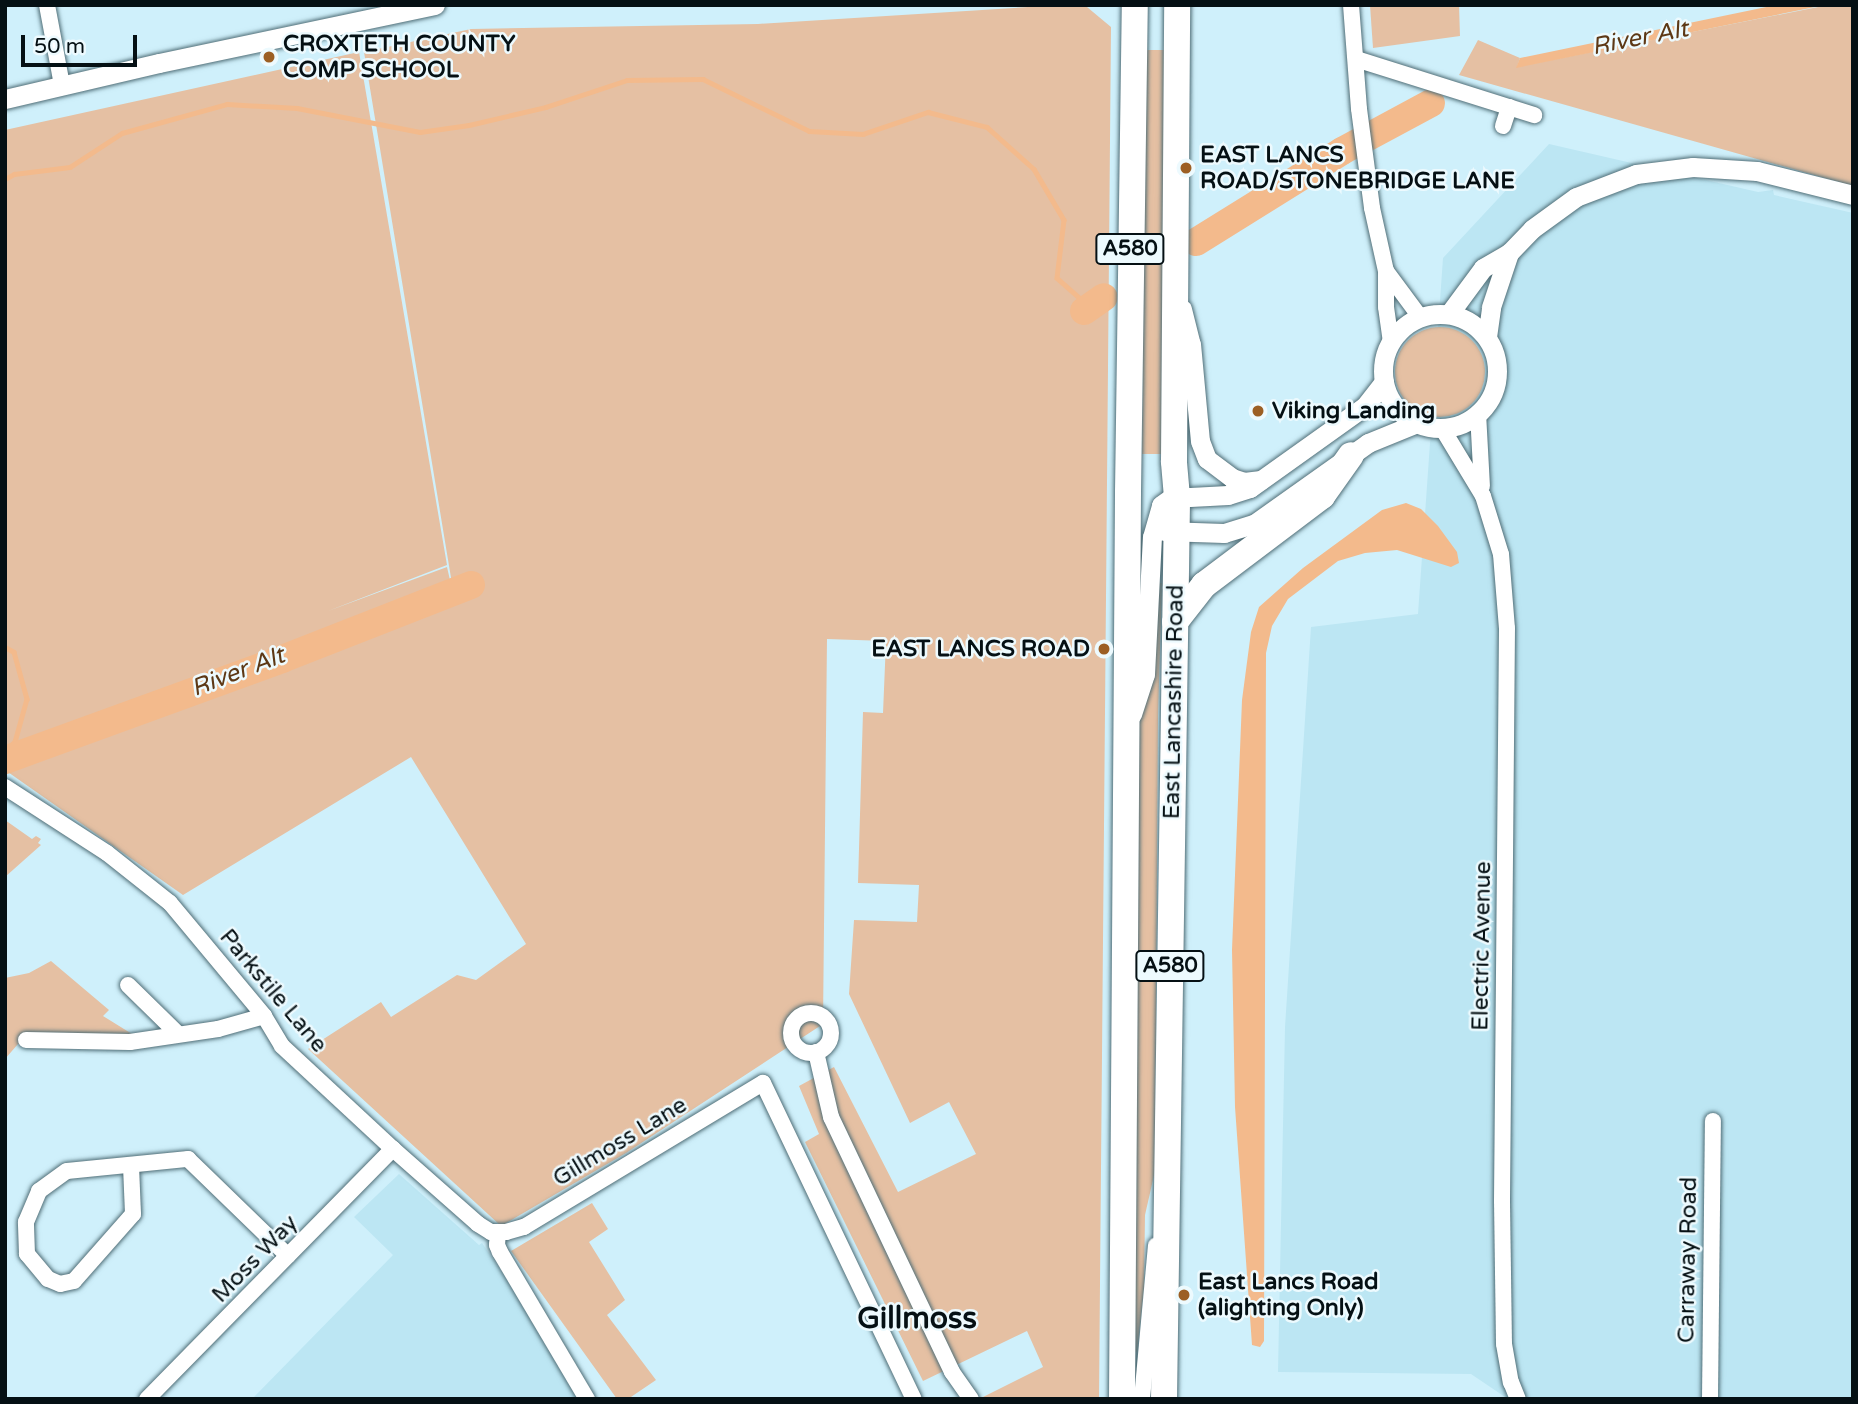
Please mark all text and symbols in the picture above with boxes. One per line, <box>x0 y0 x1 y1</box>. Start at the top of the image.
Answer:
water label: River Alt <box>1589 15 1691 61</box>
scale bar <box>24 21 140 65</box>
place label: CROXTETH COUNTY COMP SCHOOL <box>283 30 515 84</box>
text: 50 m <box>34 34 85 59</box>
marker: CROXTETH COUNTY COMP SCHOOL <box>261 49 277 65</box>
place label: EAST LANCS ROAD/STONEBRIDGE LANE <box>1200 141 1515 195</box>
marker: EAST LANCS ROAD/STONEBRIDGE LANE <box>1178 160 1194 176</box>
road number: A580 <box>1095 232 1165 266</box>
place label: Viking Landing <box>1272 397 1435 425</box>
marker: Viking Landing <box>1250 403 1266 419</box>
street label: East Lancashire Road <box>1158 585 1190 819</box>
place label: EAST LANCS ROAD <box>871 635 1090 663</box>
water label: River Alt <box>187 641 289 703</box>
marker: EAST LANCS ROAD <box>1096 641 1112 657</box>
street label: Electric Avenue <box>1467 861 1497 1031</box>
street label: Parkstile Lane <box>213 924 333 1058</box>
road number: A580 <box>1135 948 1205 984</box>
street label: Gillmoss Lane <box>548 1091 692 1193</box>
street label: Carraway Road <box>1673 1177 1703 1343</box>
street label: Moss Way <box>206 1209 304 1309</box>
place label: East Lancs Road (alighting Only) <box>1198 1268 1378 1322</box>
marker: East Lancs Road (alighting Only) <box>1176 1287 1192 1303</box>
district label: Gillmoss <box>857 1301 977 1337</box>

